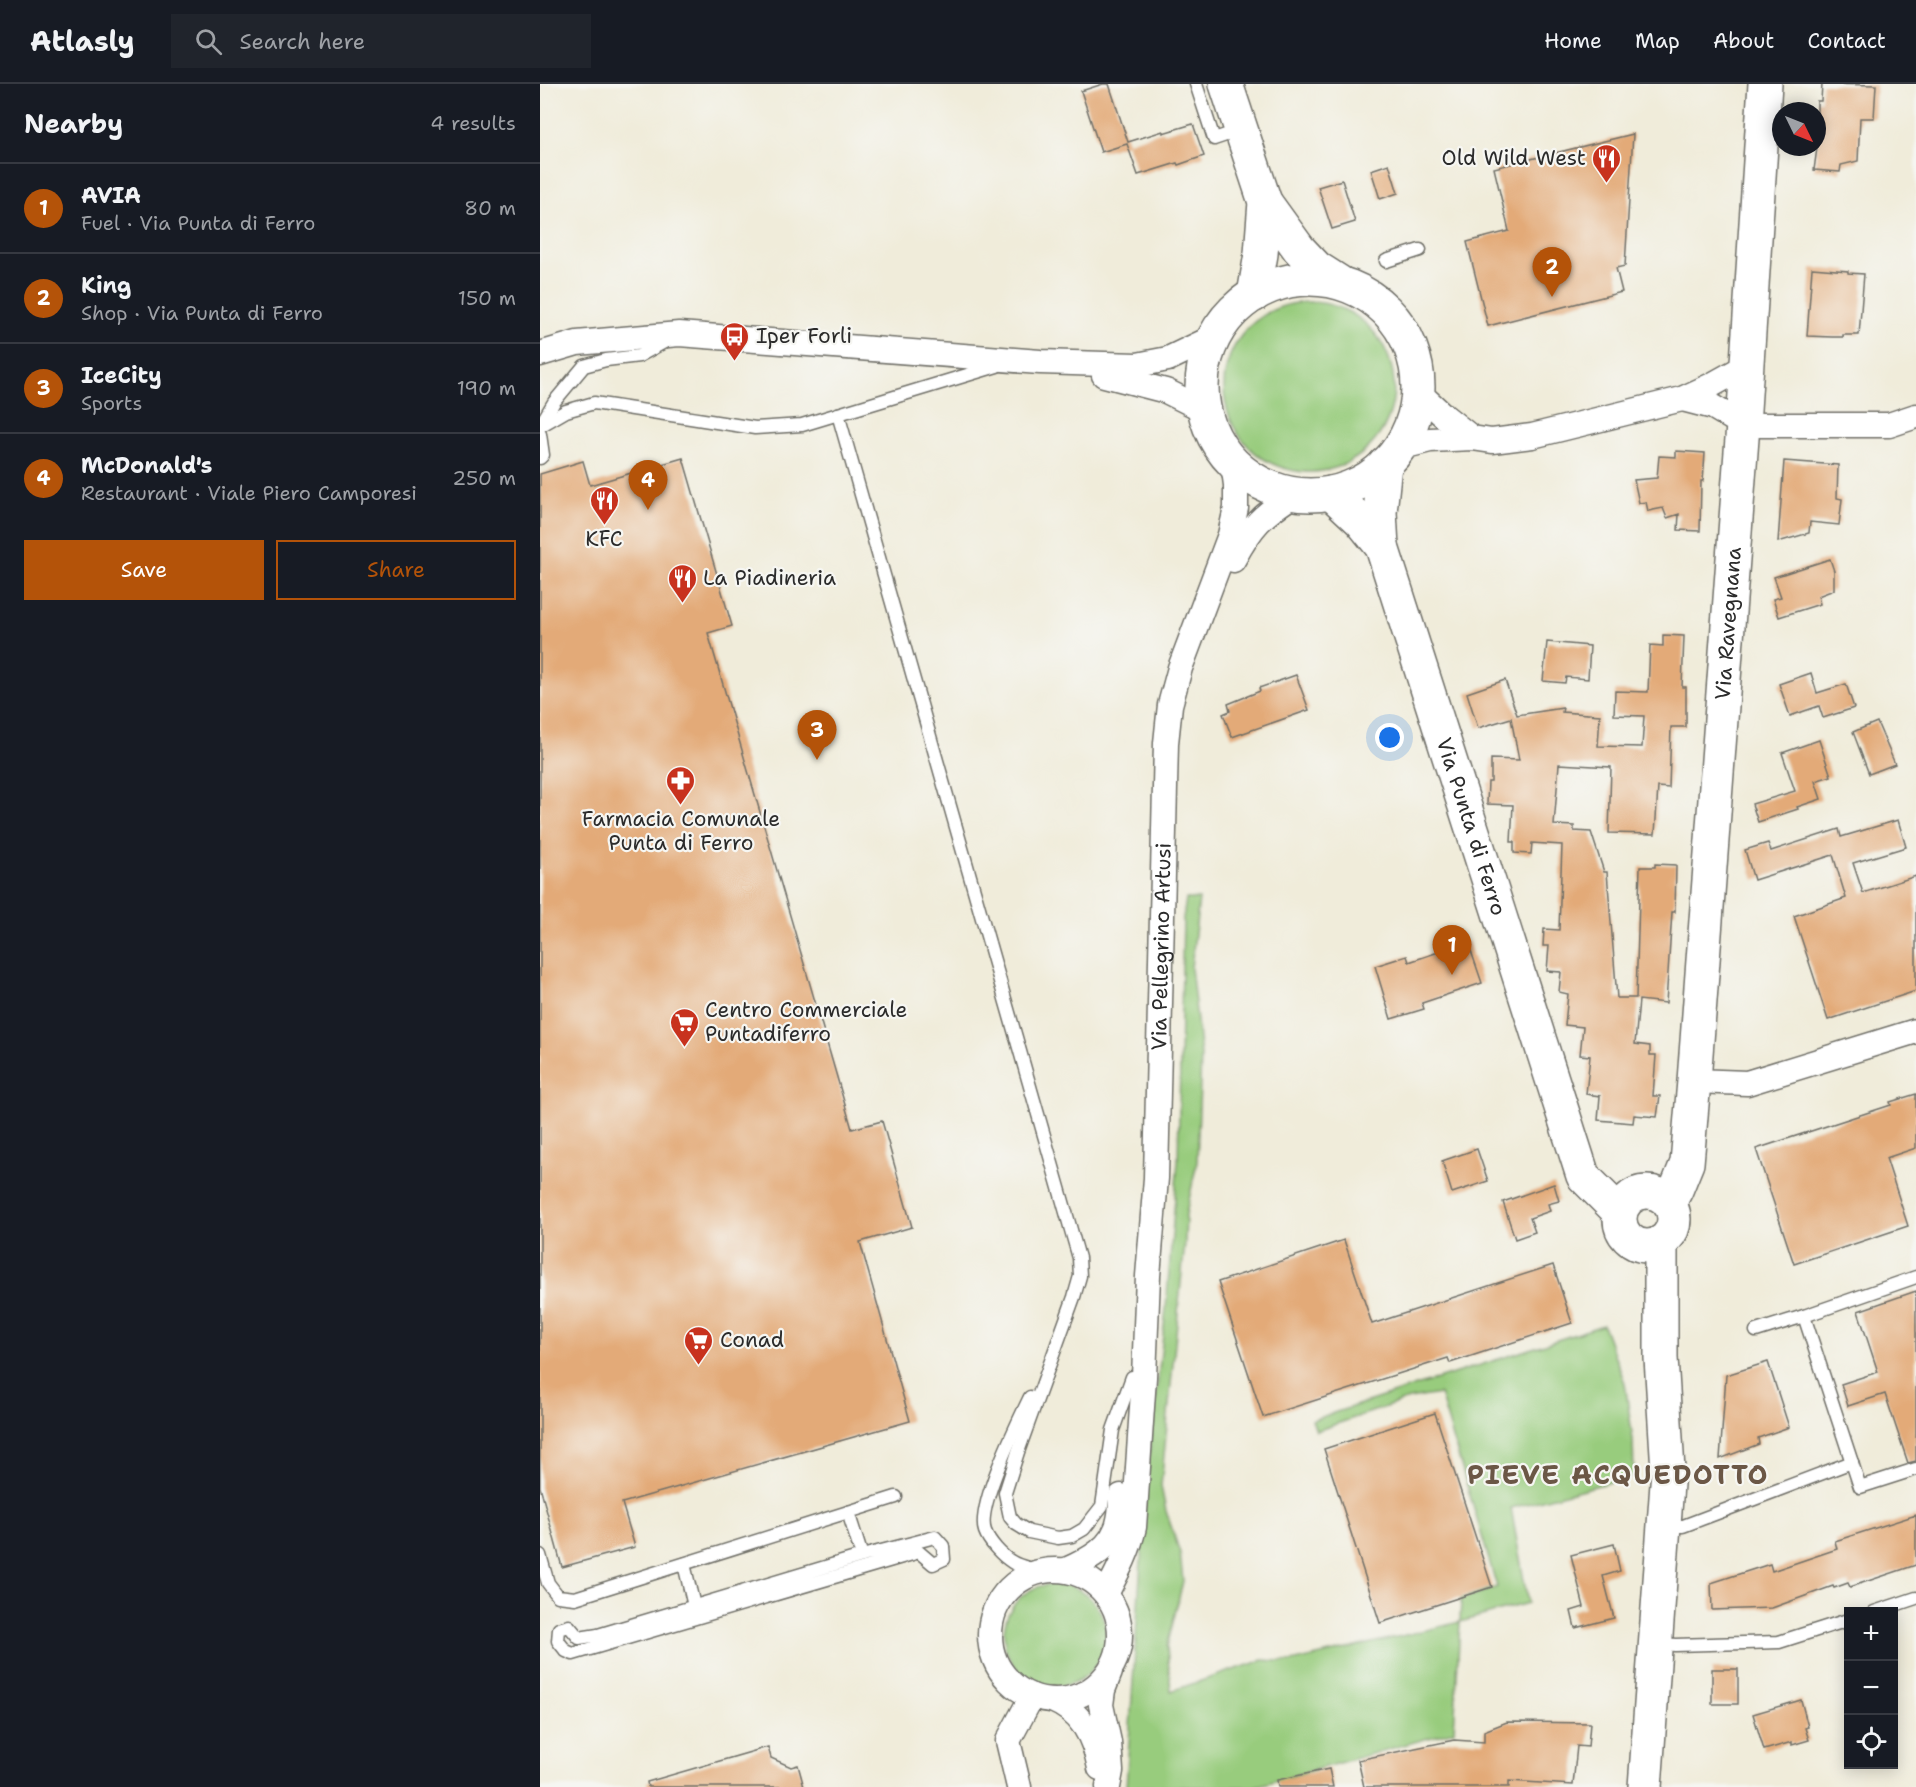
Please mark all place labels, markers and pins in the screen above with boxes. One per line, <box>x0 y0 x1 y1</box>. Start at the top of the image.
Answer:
restaurant icon: Old Wild West <box>1591 142 1623 184</box>
place label: Old Wild West <box>1442 144 1586 172</box>
pin: 2 <box>1532 248 1572 297</box>
bus stop icon: Iper Forli <box>719 320 751 362</box>
place label: Iper Forli <box>756 322 852 350</box>
pin: 4 <box>628 460 668 510</box>
restaurant icon: KFC <box>588 484 620 526</box>
place label: KFC <box>585 525 623 553</box>
restaurant icon: La Piadineria <box>666 562 698 604</box>
place label: La Piadineria <box>703 564 836 592</box>
pin: 3 <box>798 710 836 760</box>
pharmacy icon: Farmacia Comunale Punta di Ferro <box>665 764 697 806</box>
place label: Farmacia Comunale Punta di Ferro <box>582 805 780 857</box>
pin: 1 <box>1432 926 1472 975</box>
place label: Centro Commerciale Puntadiferro <box>705 996 907 1048</box>
supermarket icon: Centro Commerciale Puntadiferro <box>668 1006 700 1048</box>
supermarket icon: Conad <box>683 1324 715 1366</box>
place label: Conad <box>720 1326 784 1354</box>

